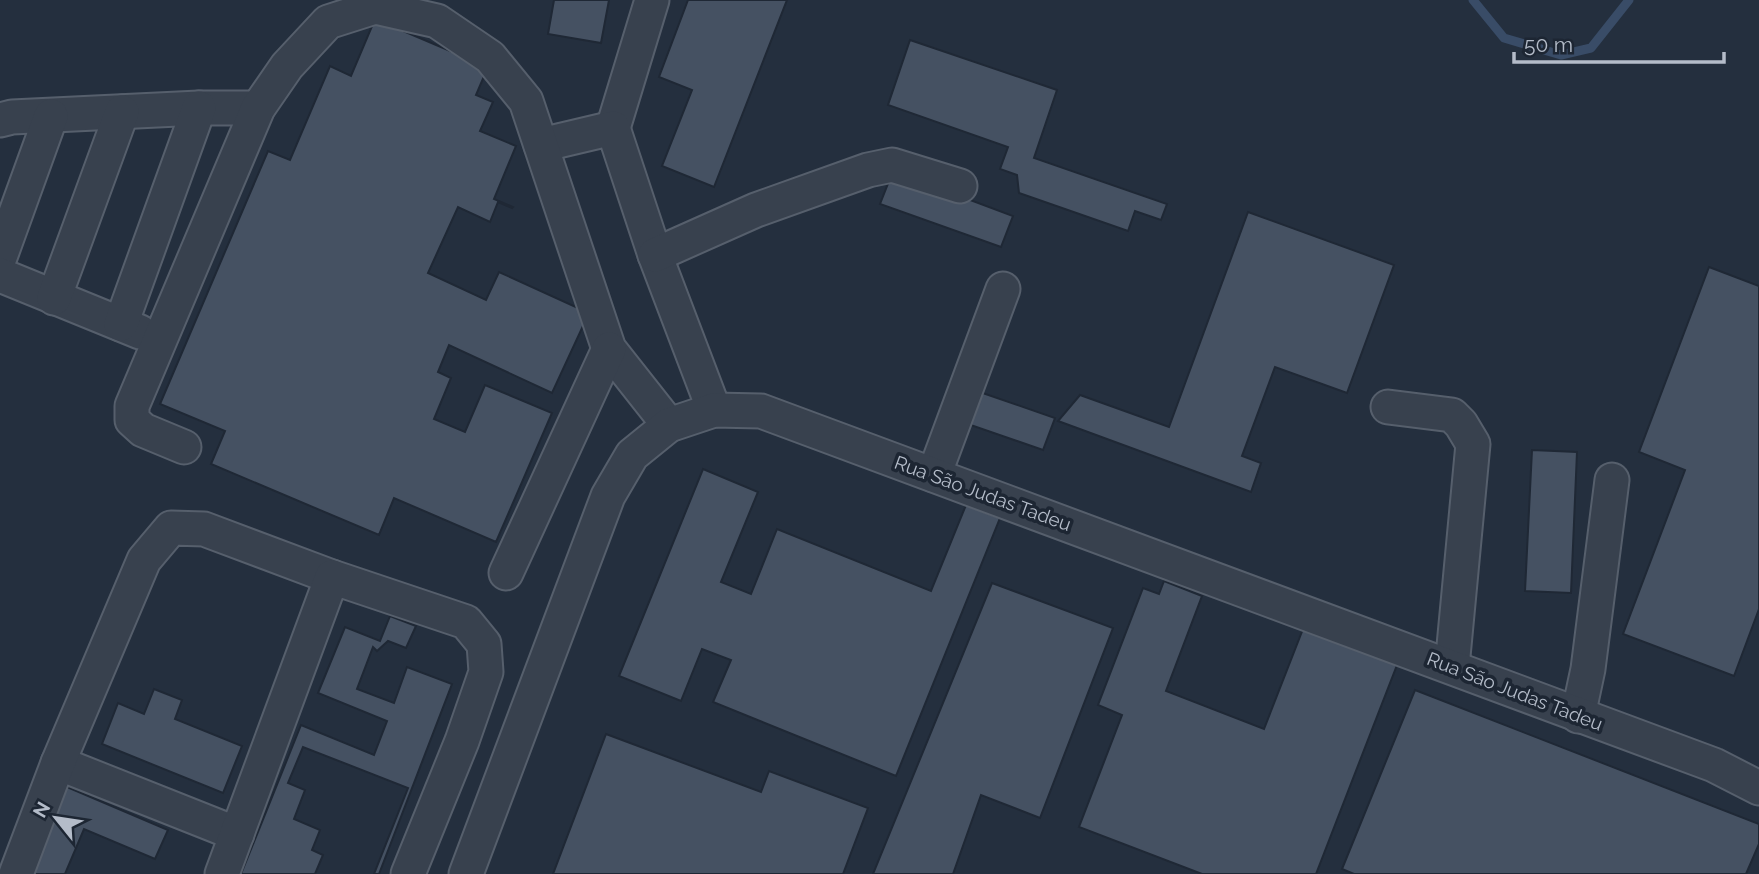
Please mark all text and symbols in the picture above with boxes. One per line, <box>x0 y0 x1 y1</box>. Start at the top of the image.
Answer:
scale bar <box>1514 21 1724 65</box>
text: 50 m <box>1524 32 1573 57</box>
street label: Rua São Judas Tadeu <box>892 451 1074 535</box>
street label: Rua São Judas Tadeu <box>1424 647 1606 735</box>
north arrow <box>21 783 91 853</box>
text: N <box>28 798 54 821</box>

